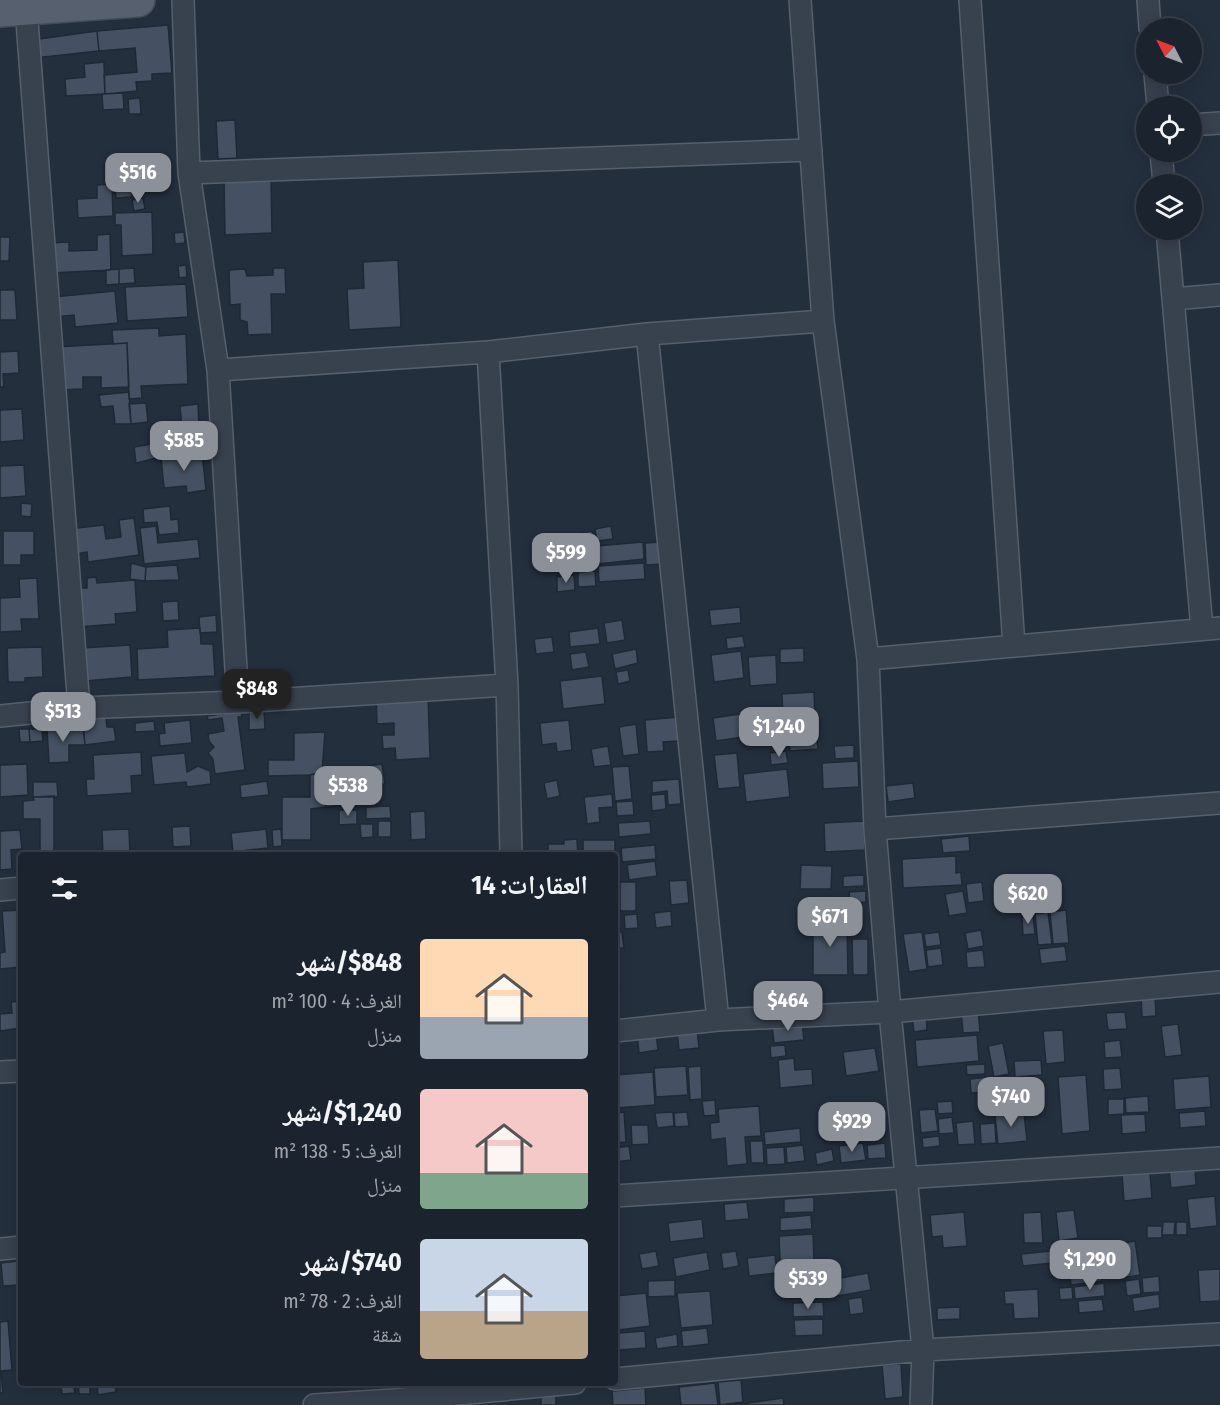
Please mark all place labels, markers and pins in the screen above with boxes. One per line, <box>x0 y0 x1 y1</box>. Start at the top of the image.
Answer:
pin: $516 <box>102 153 174 204</box>
pin: $585 <box>148 421 220 472</box>
pin: $599 <box>530 533 602 584</box>
pin: $848 <box>221 669 293 720</box>
pin: $513 <box>27 692 99 743</box>
pin: $1,240 <box>730 707 828 758</box>
pin: $538 <box>312 766 384 817</box>
pin: $620 <box>992 874 1064 925</box>
pin: $671 <box>794 897 866 948</box>
pin: $464 <box>752 981 824 1032</box>
pin: $740 <box>975 1077 1047 1128</box>
pin: $929 <box>816 1102 888 1153</box>
pin: $1,290 <box>1041 1240 1139 1291</box>
pin: $539 <box>772 1259 844 1310</box>

